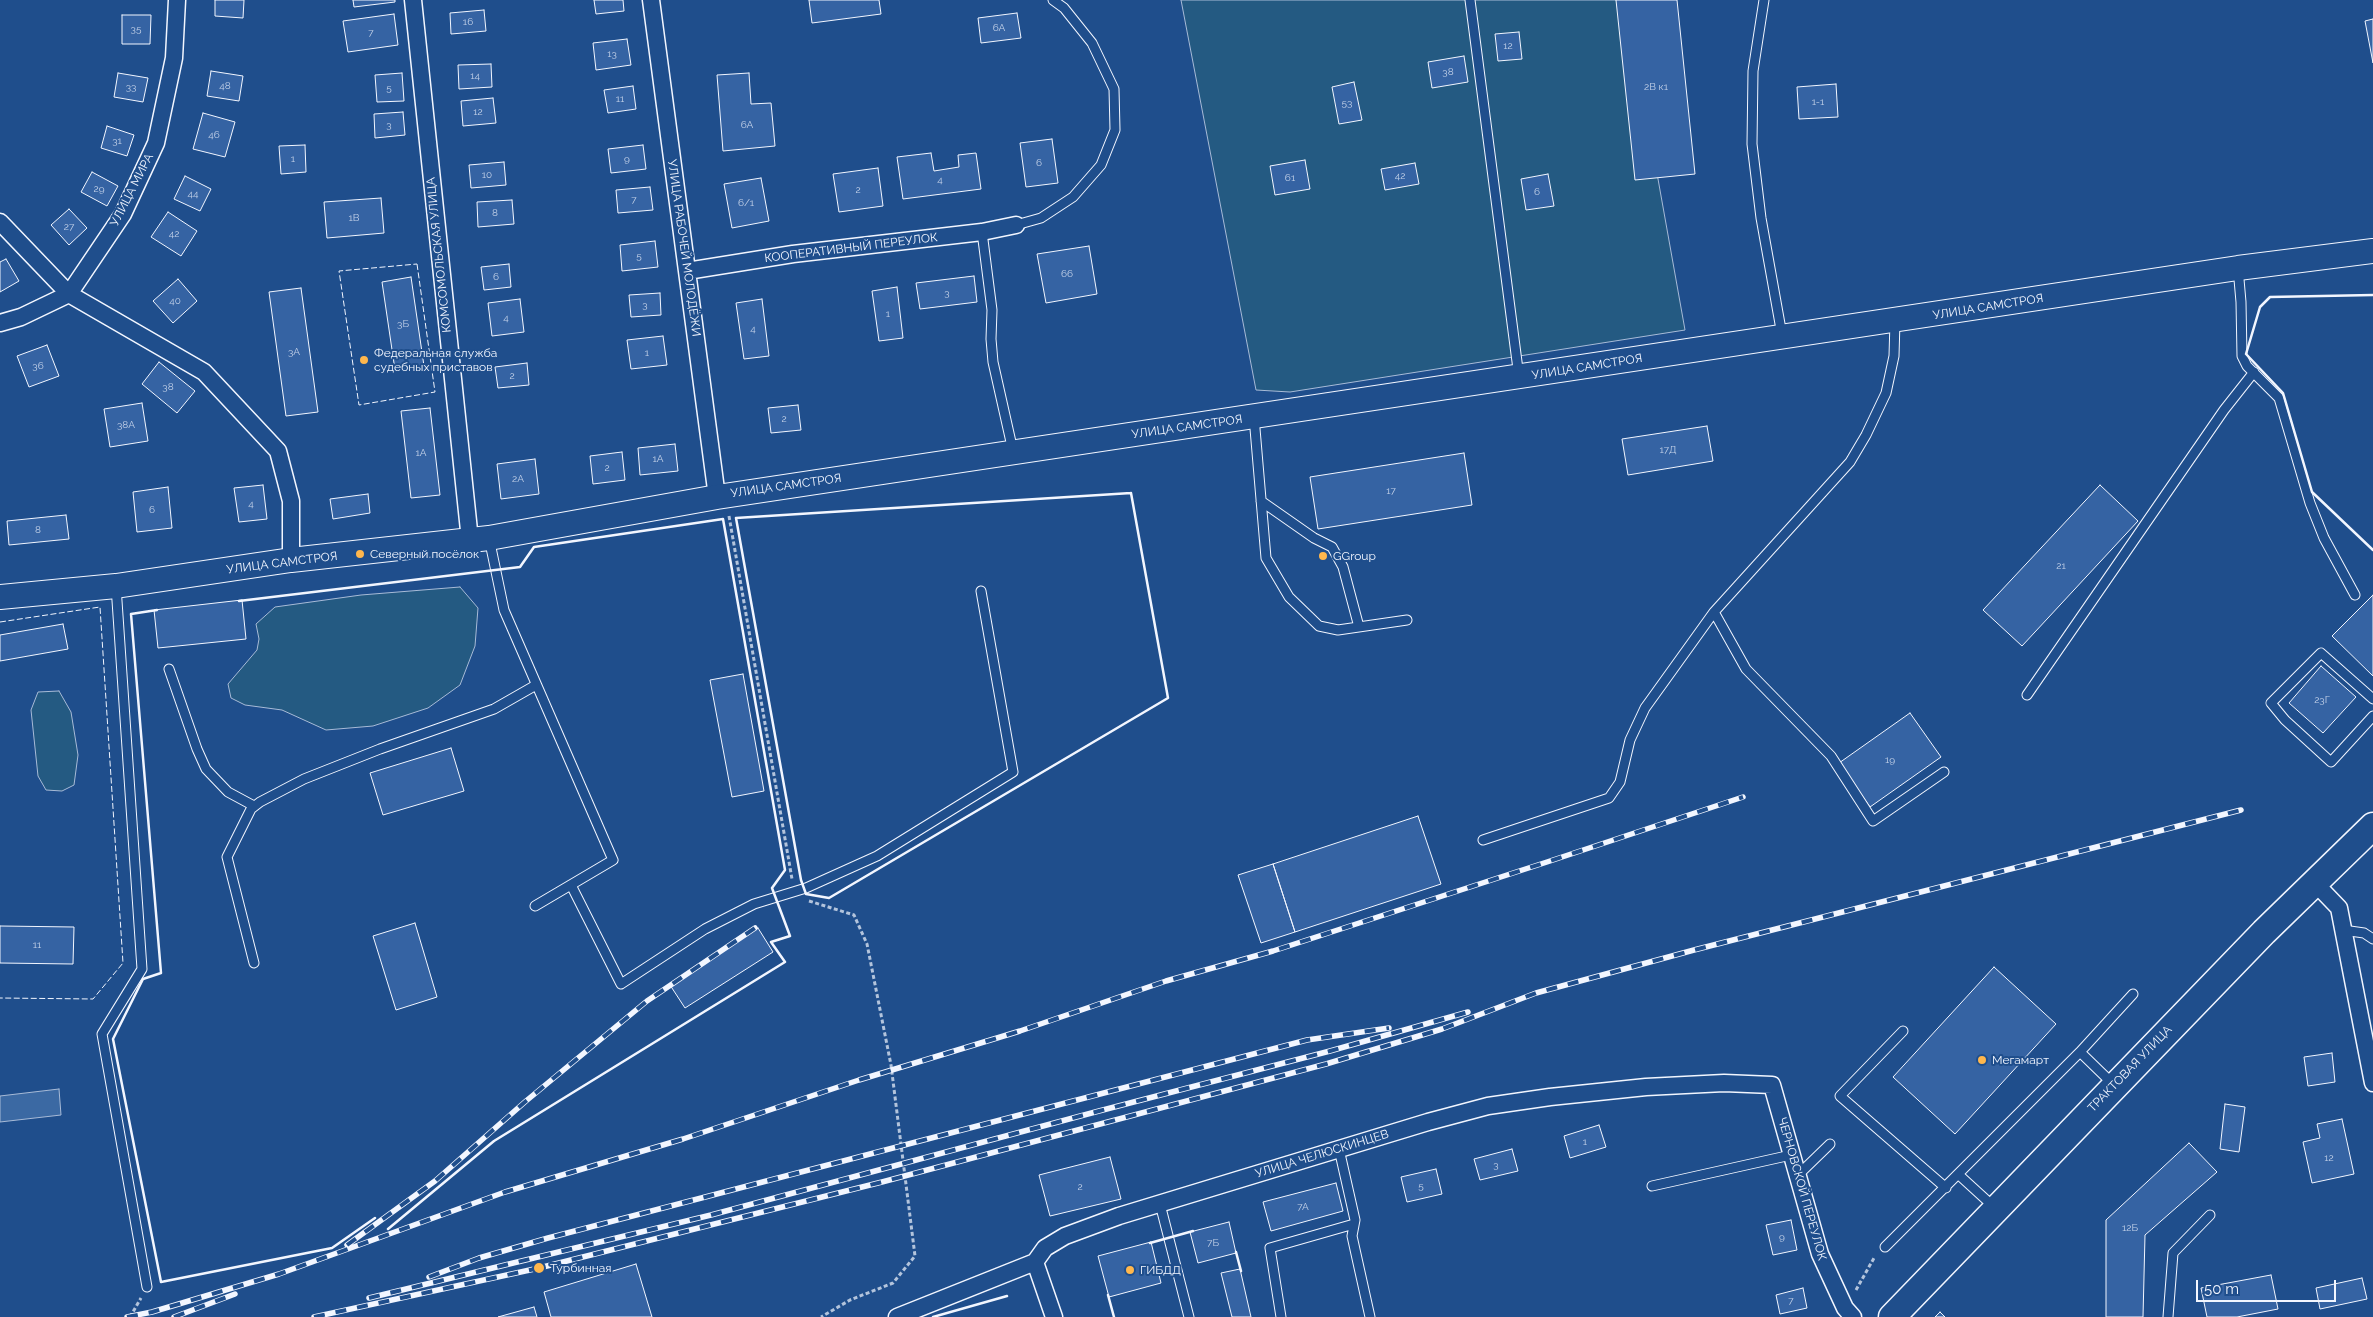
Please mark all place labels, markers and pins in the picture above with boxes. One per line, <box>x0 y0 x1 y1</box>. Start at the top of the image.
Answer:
place label: Федеральная служба судебных приставов <box>374 346 497 374</box>
marker: Федеральная служба судебных приставов <box>358 354 370 366</box>
place label: Северный посёлок <box>370 547 479 561</box>
marker: Северный посёлок <box>354 548 366 560</box>
place label: GGroup <box>1333 549 1376 563</box>
marker: GGroup <box>1317 550 1329 562</box>
place label: Мегамарт <box>1992 1053 2049 1067</box>
marker: Мегамарт <box>1976 1054 1988 1066</box>
marker: Турбинная <box>532 1261 546 1275</box>
place label: Турбинная <box>550 1261 611 1275</box>
place label: ГИБДД <box>1140 1263 1181 1277</box>
marker: ГИБДД <box>1124 1264 1136 1276</box>

